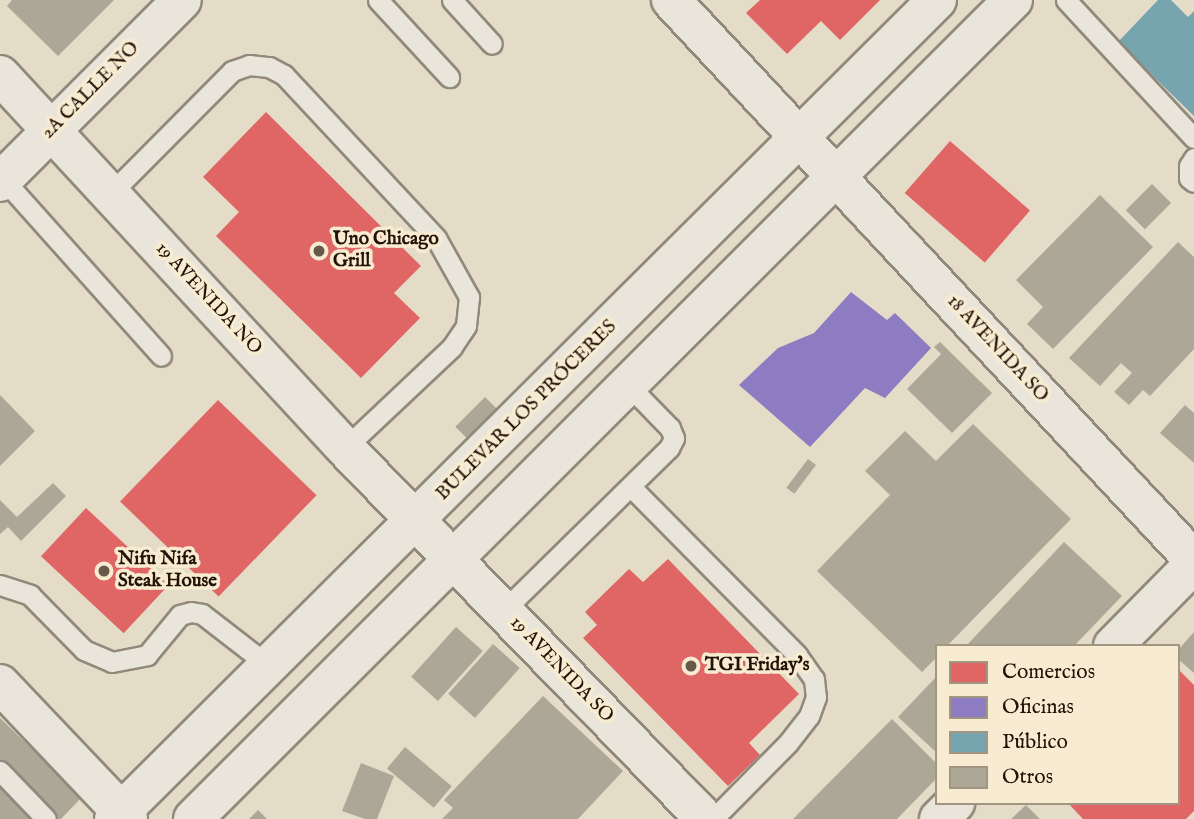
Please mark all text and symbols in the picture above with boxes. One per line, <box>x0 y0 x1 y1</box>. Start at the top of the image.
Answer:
street label: 2A CALLE NO <box>38 38 144 144</box>
place label: Uno Chicago Grill <box>333 229 439 273</box>
street label: 19 AVENIDA NO <box>150 238 266 360</box>
marker: Uno Chicago Grill <box>311 243 327 259</box>
street label: 18 AVENIDA SO <box>942 291 1052 407</box>
street label: BULEVAR LOS PRÓCERES <box>432 316 622 506</box>
place label: Nifu Nifa Steak House <box>118 549 217 593</box>
marker: Nifu Nifa Steak House <box>96 563 112 579</box>
street label: 19 AVENIDA SO <box>505 612 617 728</box>
legend <box>935 644 1180 805</box>
place label: TGI Friday's <box>705 655 809 677</box>
marker: TGI Friday's <box>683 658 699 674</box>
text: Comercios <box>1002 659 1095 686</box>
text: Oficinas <box>1002 694 1074 721</box>
text: Público <box>1002 729 1068 756</box>
text: Otros <box>1002 764 1053 791</box>

